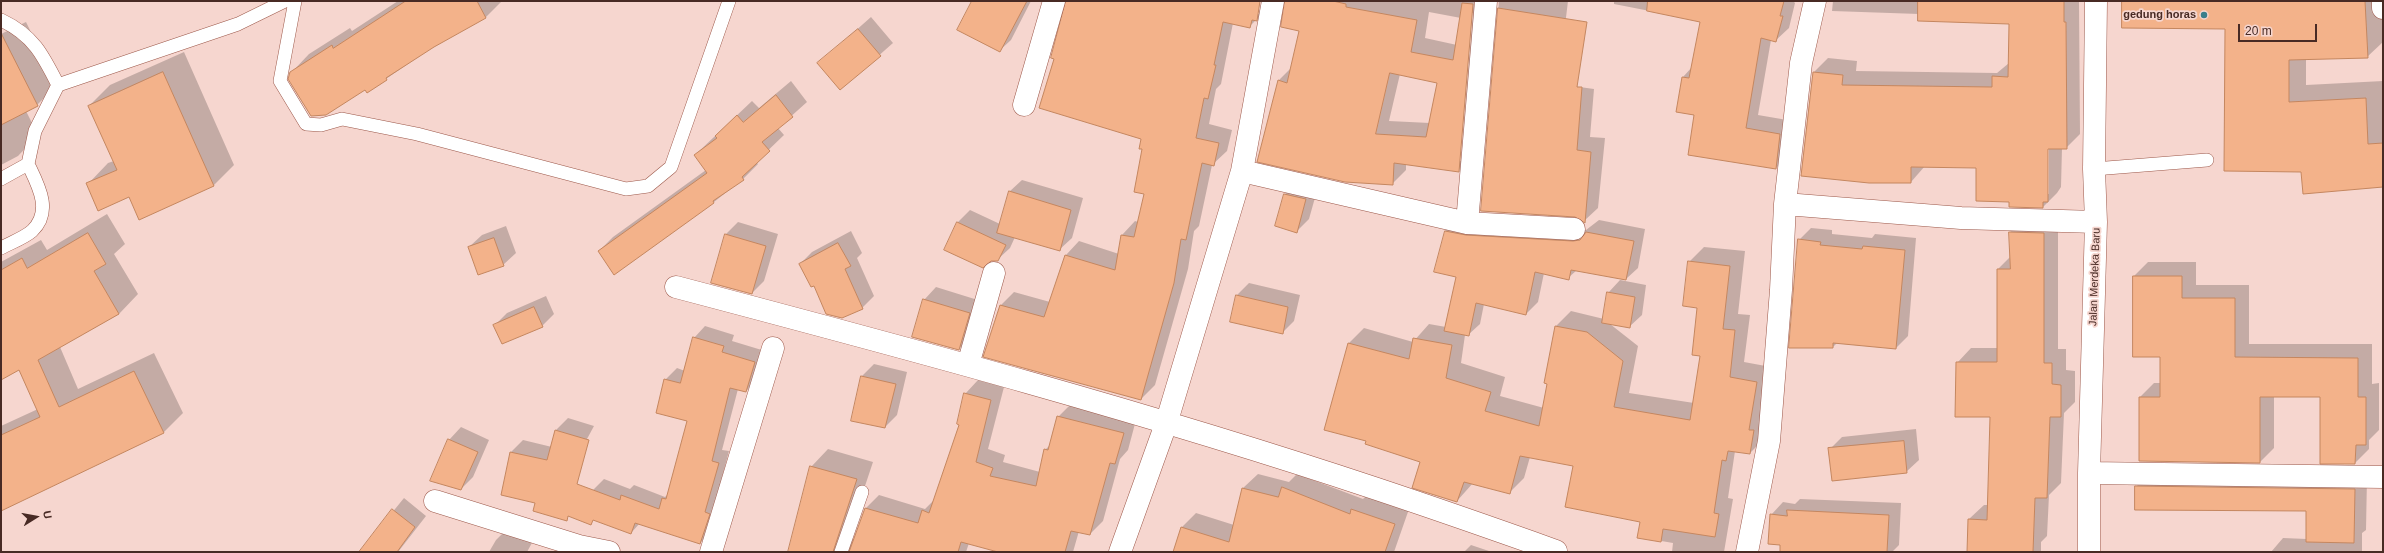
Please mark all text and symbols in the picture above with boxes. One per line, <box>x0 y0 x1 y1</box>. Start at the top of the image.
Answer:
place label: gedung horas <box>2123 8 2196 22</box>
marker: gedung horas <box>2199 10 2209 20</box>
scale bar <box>2240 16 2319 42</box>
text: 20 m <box>2245 24 2272 38</box>
street label: Jalan Merdeka Baru <box>2087 228 2103 326</box>
north arrow <box>16 497 56 537</box>
text: U <box>41 510 54 520</box>

